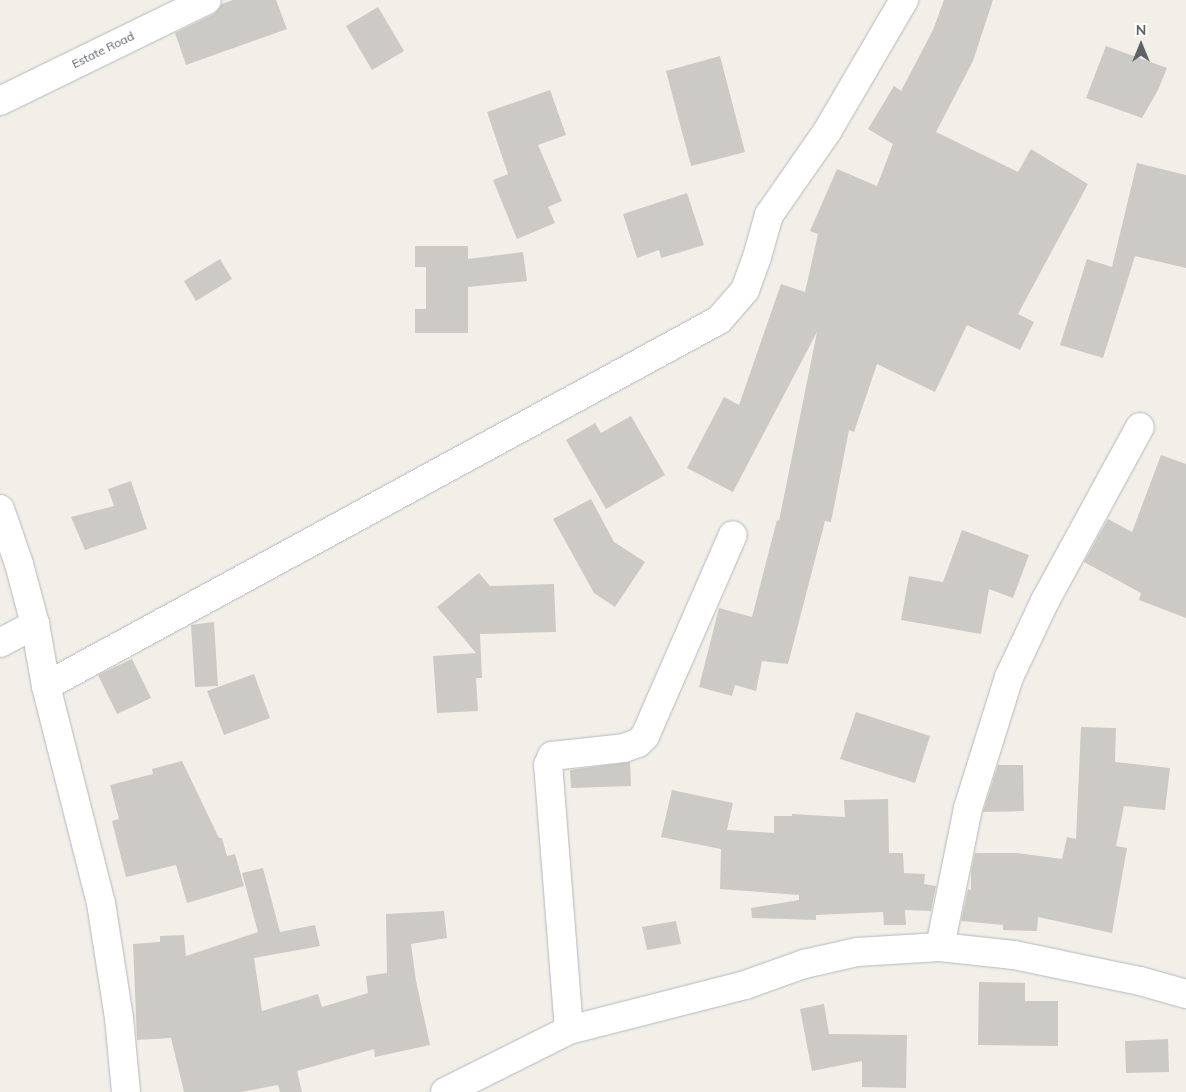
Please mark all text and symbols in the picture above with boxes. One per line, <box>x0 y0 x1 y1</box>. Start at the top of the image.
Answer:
north arrow <box>1116 20 1166 70</box>
text: N <box>1136 21 1146 39</box>
street label: Estate Road <box>70 29 136 71</box>

